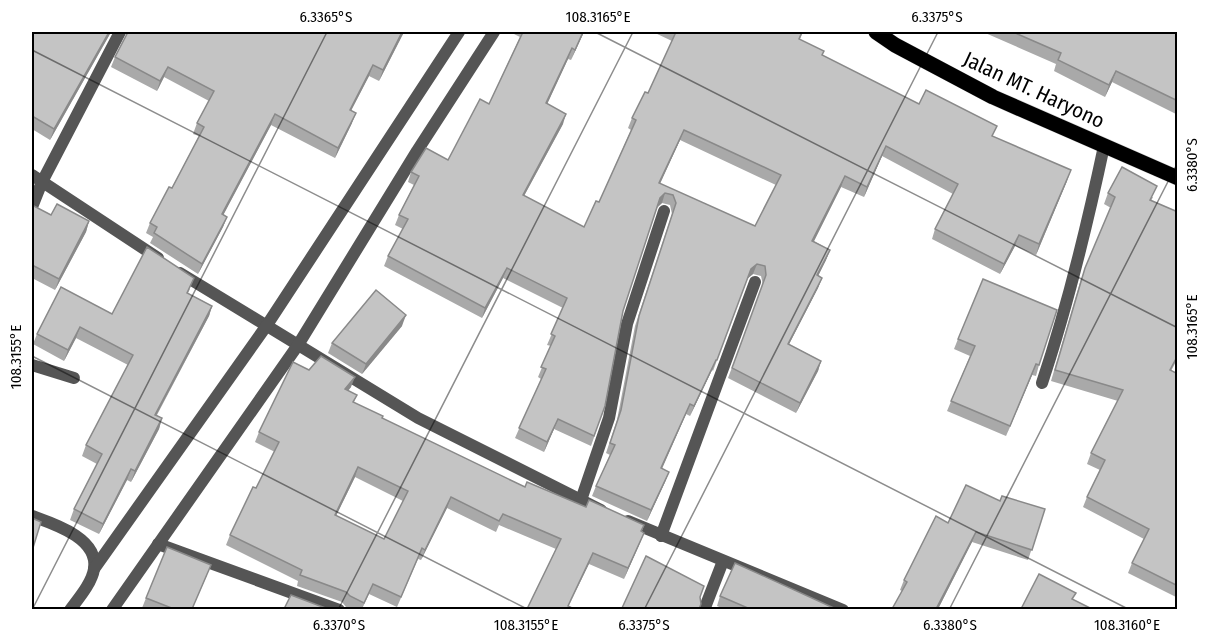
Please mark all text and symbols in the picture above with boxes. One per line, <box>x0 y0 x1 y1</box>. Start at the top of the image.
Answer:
text: 6.3365°S <box>300 8 352 26</box>
text: 108.3165°E <box>566 8 630 26</box>
text: 6.3375°S <box>911 8 963 26</box>
street label: Jalan MT. Haryono <box>959 46 1109 134</box>
text: 6.3380°S <box>1183 138 1201 192</box>
text: 108.3165°E <box>1183 295 1201 359</box>
text: 108.3155°E <box>7 325 25 389</box>
text: 6.3370°S <box>313 616 365 634</box>
text: 108.3155°E <box>494 616 558 634</box>
text: 6.3375°S <box>618 616 670 634</box>
text: 6.3380°S <box>923 616 977 634</box>
text: 108.3160°E <box>1094 616 1160 634</box>

